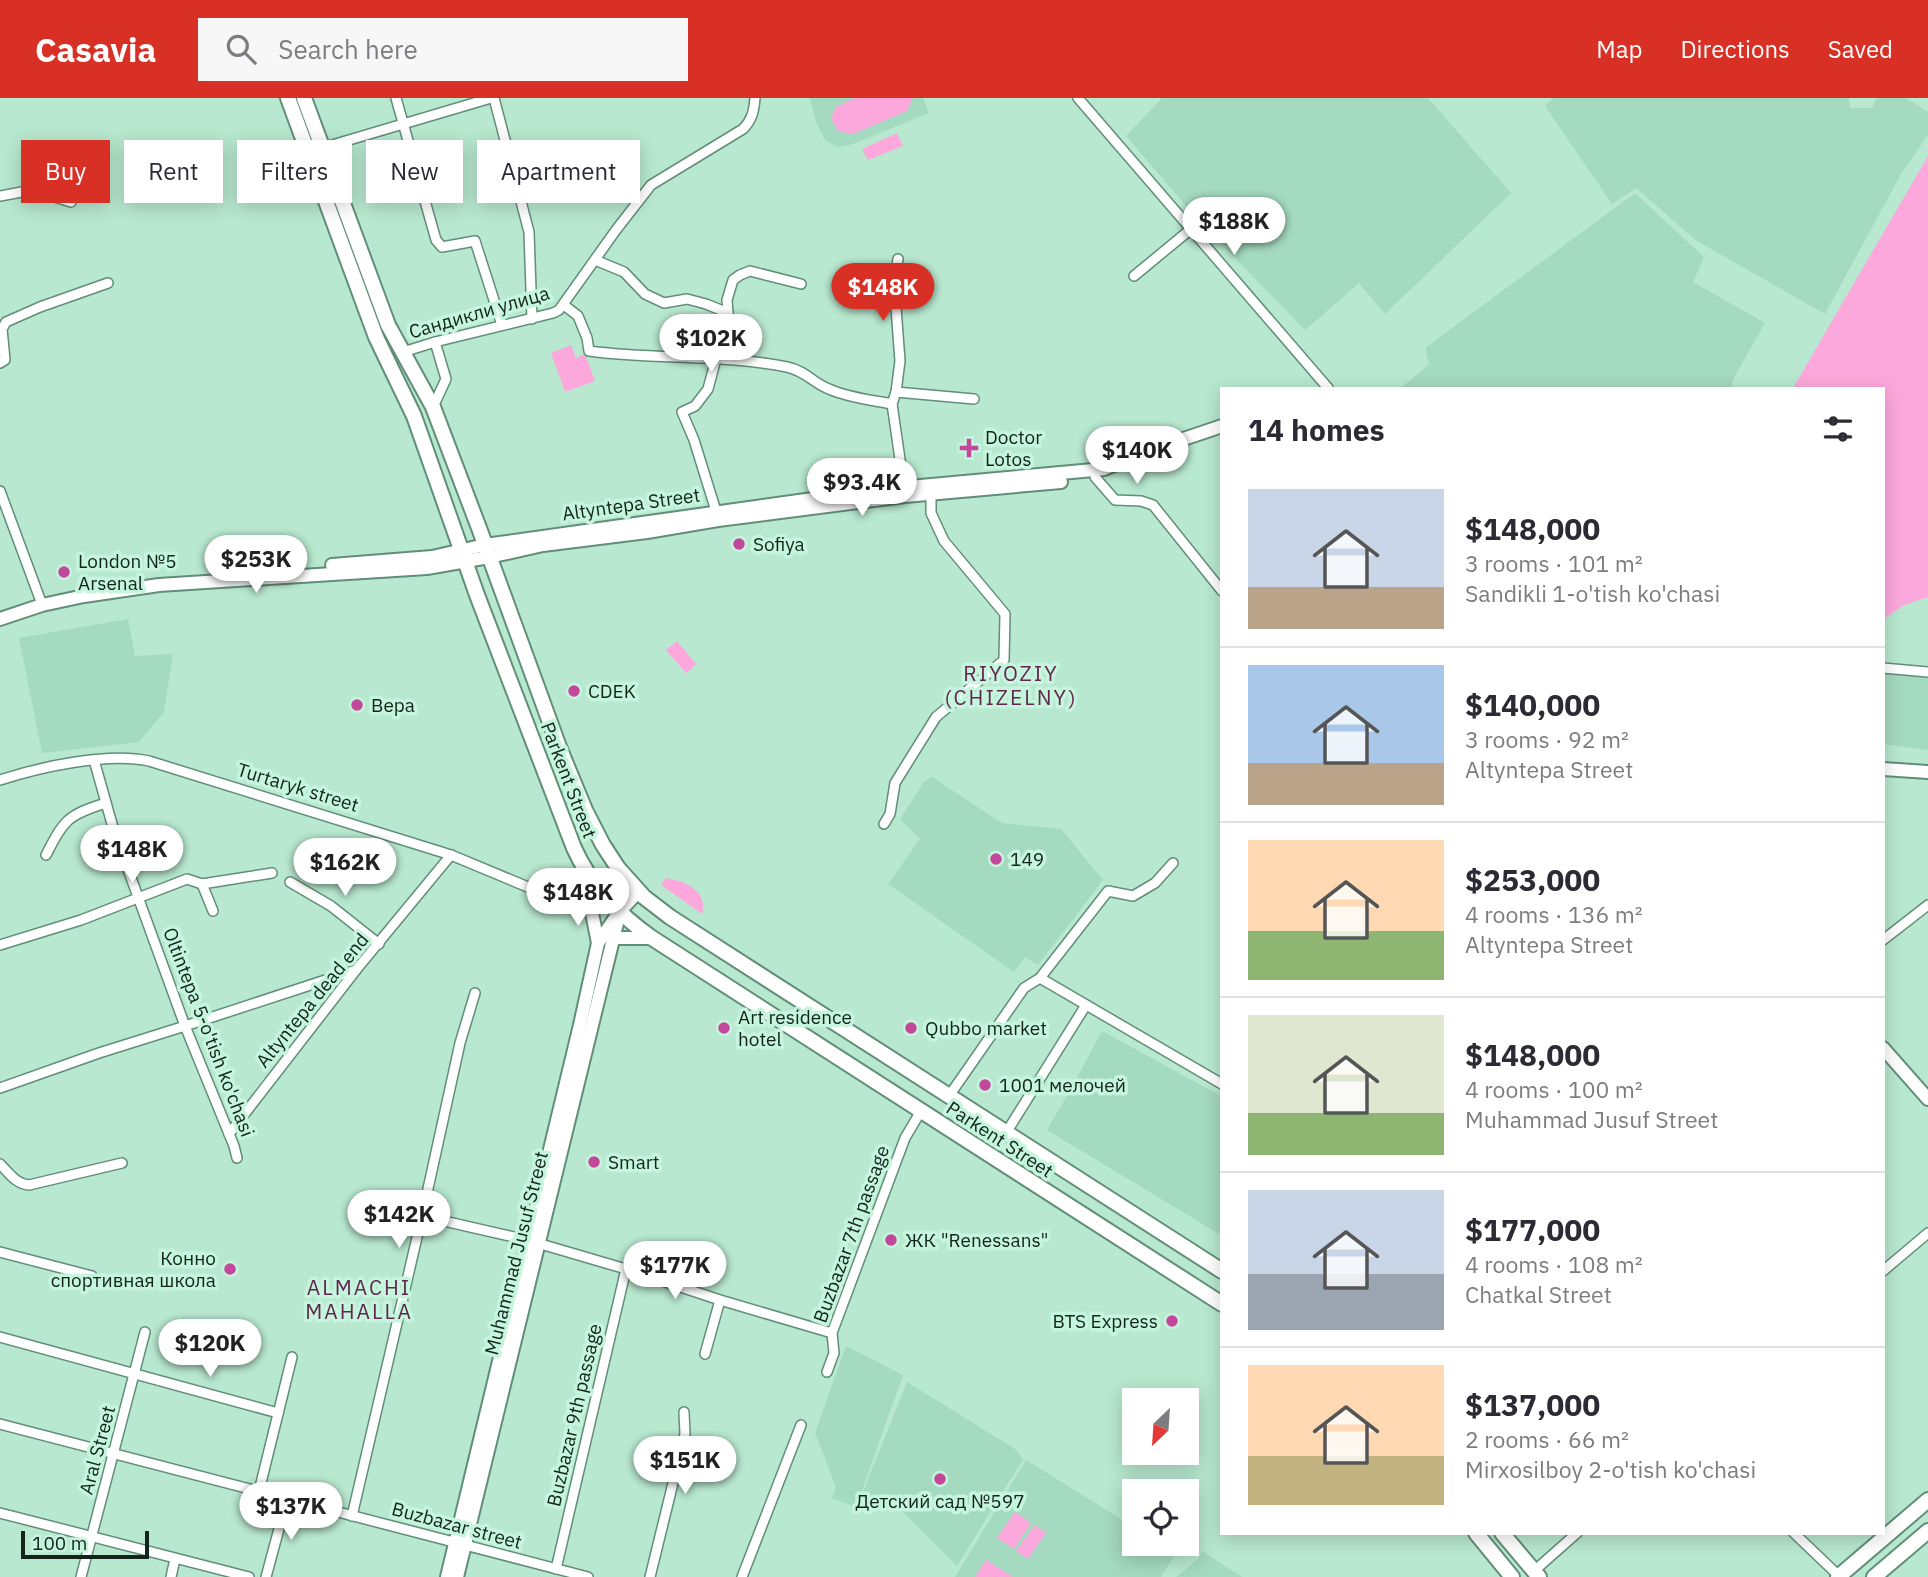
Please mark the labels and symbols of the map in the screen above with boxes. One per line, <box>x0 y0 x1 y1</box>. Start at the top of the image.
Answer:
pin: $188K <box>1185 198 1283 257</box>
pin: $148K <box>834 264 932 323</box>
street label: Сандикли улица <box>406 280 552 344</box>
pin: $102K <box>662 314 760 374</box>
place label: Doctor Lotos <box>985 425 1042 471</box>
pin: $140K <box>1088 426 1186 486</box>
marker: Doctor Lotos <box>959 438 979 458</box>
pin: $93.4K <box>805 458 919 518</box>
street label: Altyntepa Street <box>561 482 701 526</box>
place label: Sofiya <box>753 532 805 556</box>
pin: $253K <box>207 536 305 595</box>
marker: Sofiya <box>731 536 747 552</box>
place label: London №5 Arsenal <box>78 549 177 595</box>
marker: London №5 Arsenal <box>56 564 72 580</box>
district label: RIYOZIY (CHIZELNY) <box>944 659 1078 711</box>
place label: CDEK <box>588 679 636 703</box>
marker: CDEK <box>566 683 582 699</box>
place label: Вера <box>371 693 415 717</box>
marker: Вера <box>349 697 365 713</box>
street label: Parkent Street <box>536 718 602 842</box>
street label: Turtaryk street <box>234 757 362 817</box>
pin: $148K <box>83 826 181 885</box>
pin: $162K <box>296 838 394 898</box>
place label: 149 <box>1010 847 1044 871</box>
marker: 149 <box>988 851 1004 867</box>
pin: $148K <box>529 868 627 928</box>
street label: Oltintepa 5-o'tish ko'chasi <box>158 924 260 1140</box>
street label: Altyntepa dead end <box>250 928 374 1072</box>
place label: Art residence hotel <box>738 1005 852 1051</box>
place label: Qubbo market <box>925 1016 1047 1040</box>
marker: Art residence hotel <box>716 1020 732 1036</box>
marker: Qubbo market <box>903 1020 919 1036</box>
place label: 1001 мелочей <box>999 1073 1126 1097</box>
marker: 1001 мелочей <box>977 1077 993 1093</box>
street label: Parkent Street <box>942 1096 1058 1182</box>
street label: Buzbazar 7th passage <box>808 1142 894 1326</box>
street label: Muhammad Jusuf Street <box>479 1149 553 1357</box>
place label: Smart <box>608 1150 660 1174</box>
marker: Smart <box>586 1154 602 1170</box>
pin: $142K <box>350 1190 448 1250</box>
place label: ЖК "Renessans" <box>905 1228 1049 1252</box>
marker: ЖК "Renessans" <box>883 1232 899 1248</box>
pin: $177K <box>626 1242 724 1301</box>
place label: Конно спортивная школа <box>51 1246 216 1292</box>
marker: Конно спортивная школа <box>222 1261 238 1277</box>
district label: ALMACHI MAHALLA <box>305 1273 413 1325</box>
place label: BTS Express <box>1052 1309 1158 1333</box>
marker: BTS Express <box>1164 1313 1180 1329</box>
pin: $120K <box>161 1320 259 1379</box>
street label: Buzbazar 9th passage <box>541 1321 607 1509</box>
north arrow <box>1122 1388 1199 1465</box>
street label: Aral Street <box>74 1403 120 1497</box>
pin: $151K <box>636 1436 734 1496</box>
marker: Детский сад №597 <box>932 1471 948 1487</box>
pin: $137K <box>242 1482 340 1542</box>
place label: Детский сад №597 <box>855 1489 1025 1513</box>
street label: Buzbazar street <box>389 1496 525 1554</box>
scale bar <box>21 1528 149 1560</box>

